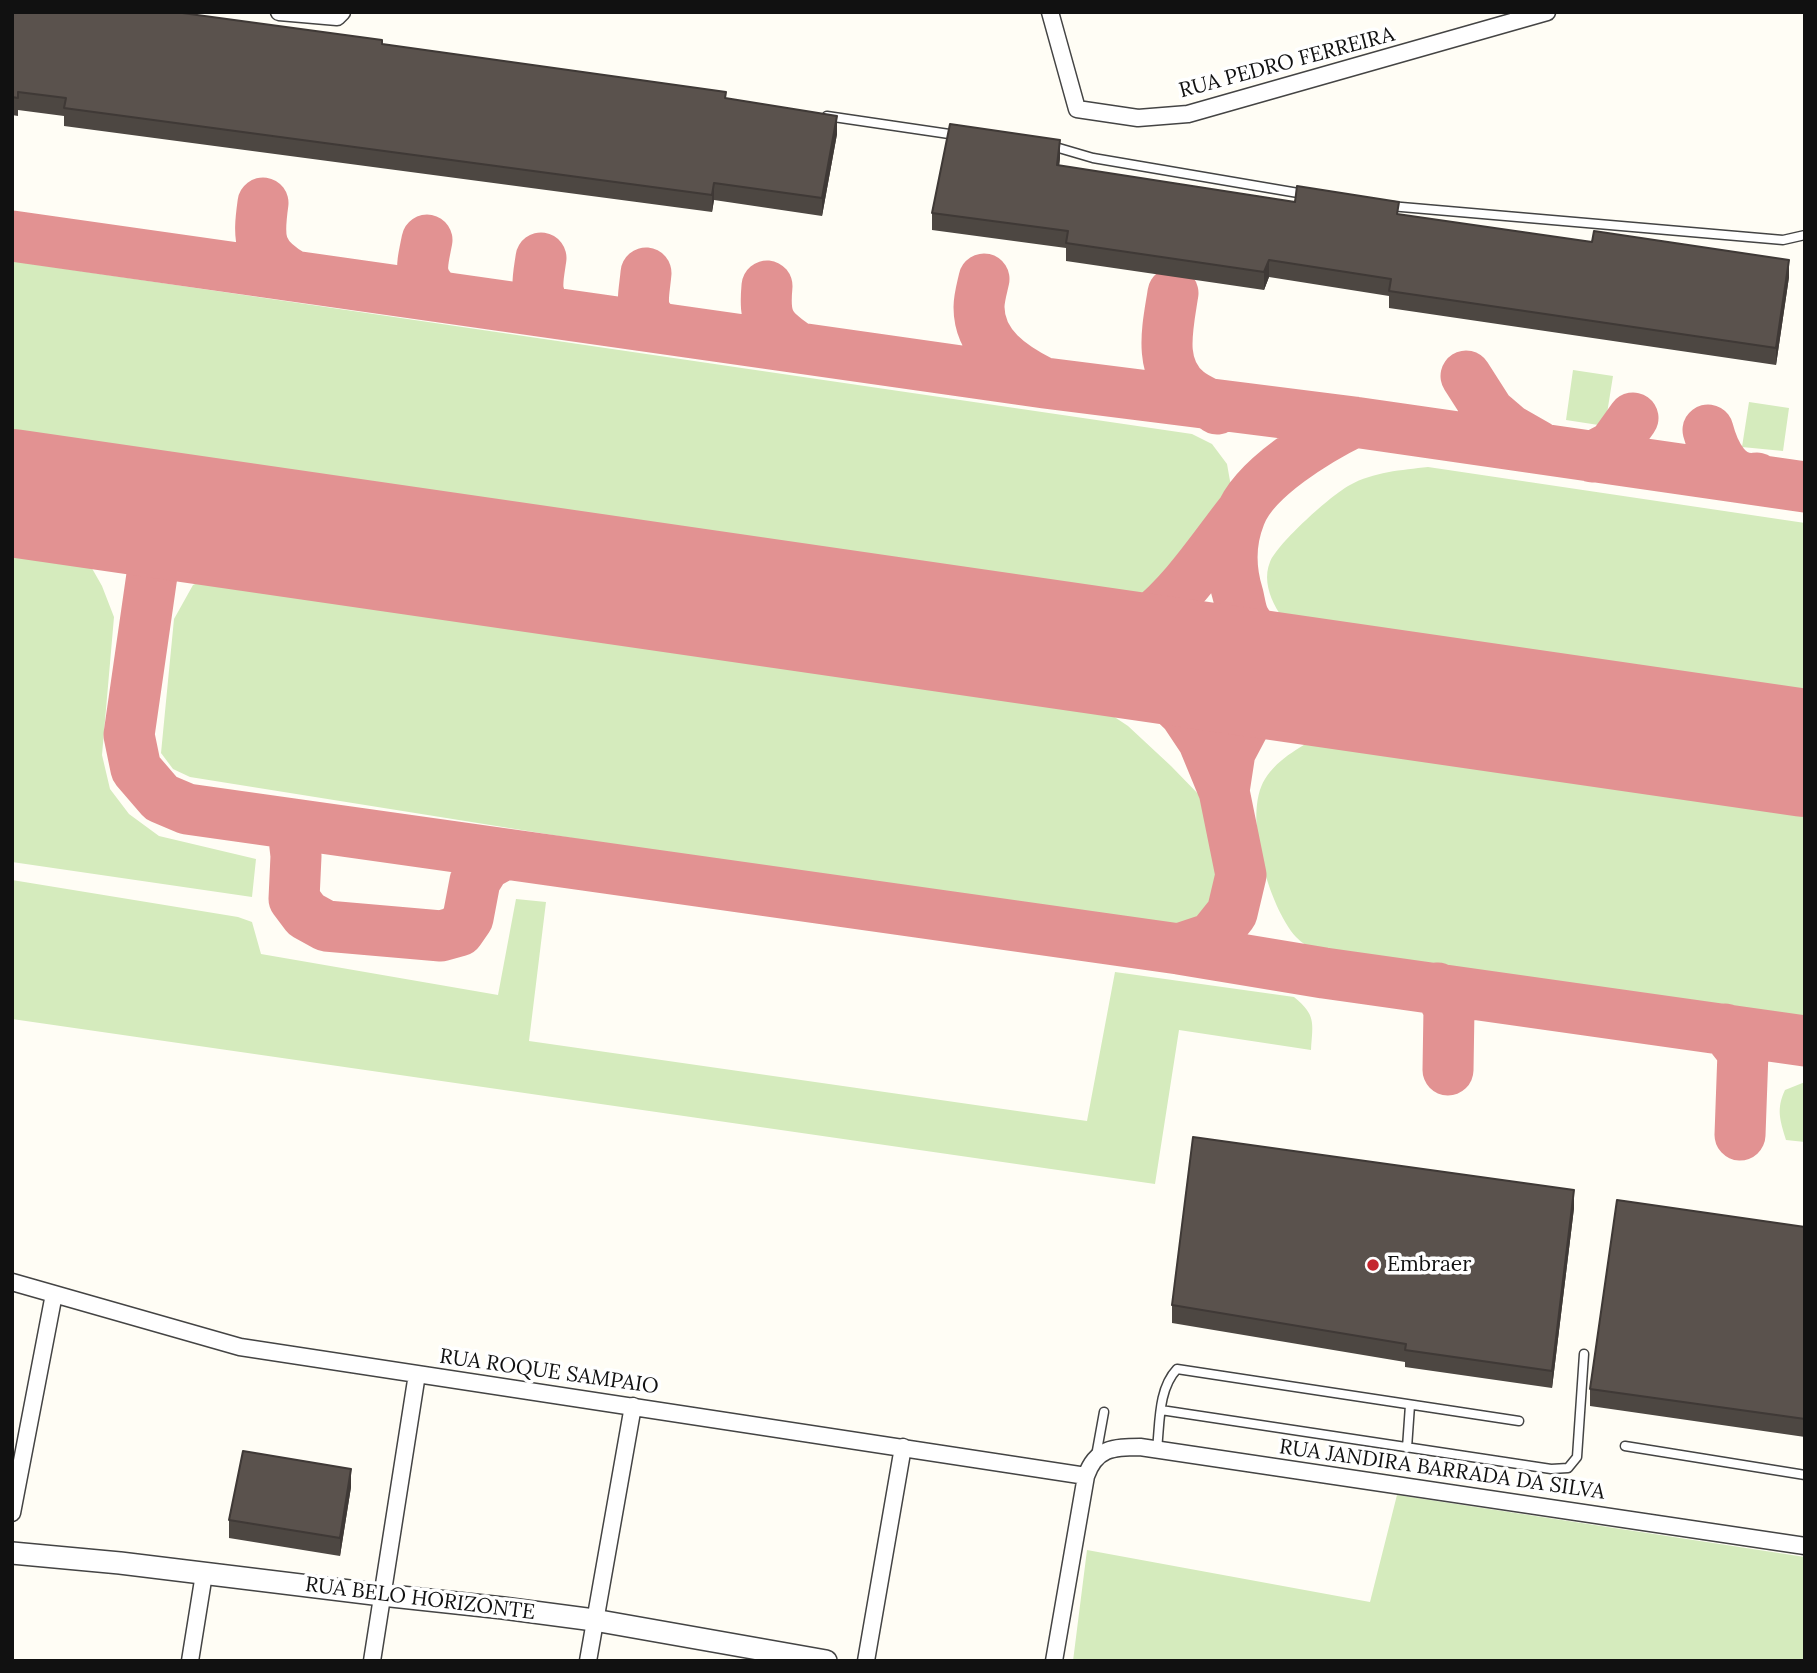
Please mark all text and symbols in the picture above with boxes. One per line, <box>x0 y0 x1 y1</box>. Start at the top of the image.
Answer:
street label: RUA PEDRO FERREIRA <box>1177 22 1397 104</box>
place label: Embraer <box>1387 1252 1471 1278</box>
marker: Embraer <box>1365 1257 1381 1273</box>
street label: RUA ROQUE SAMPAIO <box>438 1344 660 1400</box>
street label: RUA JANDIRA BARRADA DA SILVA <box>1278 1435 1606 1505</box>
street label: RUA BELO HORIZONTE <box>304 1572 536 1626</box>

